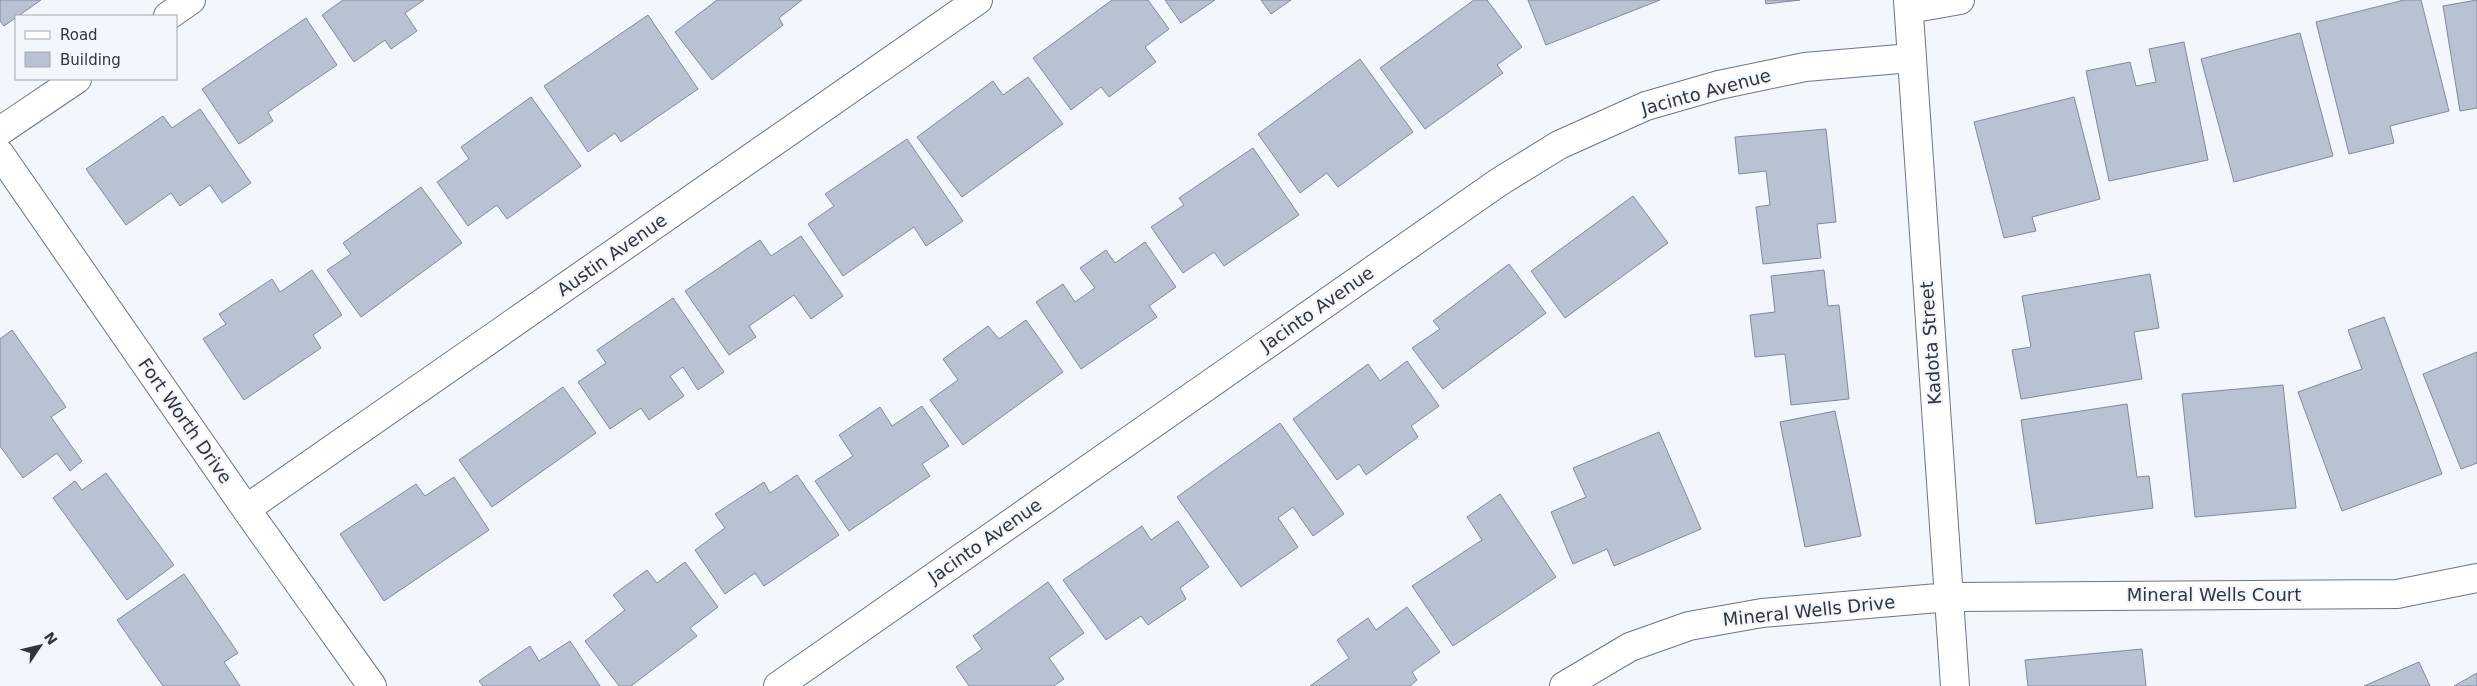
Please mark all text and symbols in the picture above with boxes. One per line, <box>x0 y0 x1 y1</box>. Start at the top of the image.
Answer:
legend <box>15 15 178 80</box>
text: Road <box>60 26 98 44</box>
text: Building <box>60 51 121 69</box>
street label: Jacinto Avenue <box>1638 64 1773 119</box>
street label: Austin Avenue <box>553 209 671 300</box>
street label: Jacinto Avenue <box>1255 262 1377 356</box>
street label: Kadota Street <box>1916 281 1945 405</box>
street label: Fort Worth Drive <box>134 354 237 487</box>
street label: Jacinto Avenue <box>923 494 1045 588</box>
street label: Mineral Wells Court <box>2127 584 2301 605</box>
street label: Mineral Wells Drive <box>1722 591 1896 630</box>
north arrow <box>15 621 65 671</box>
text: N <box>41 629 61 648</box>

